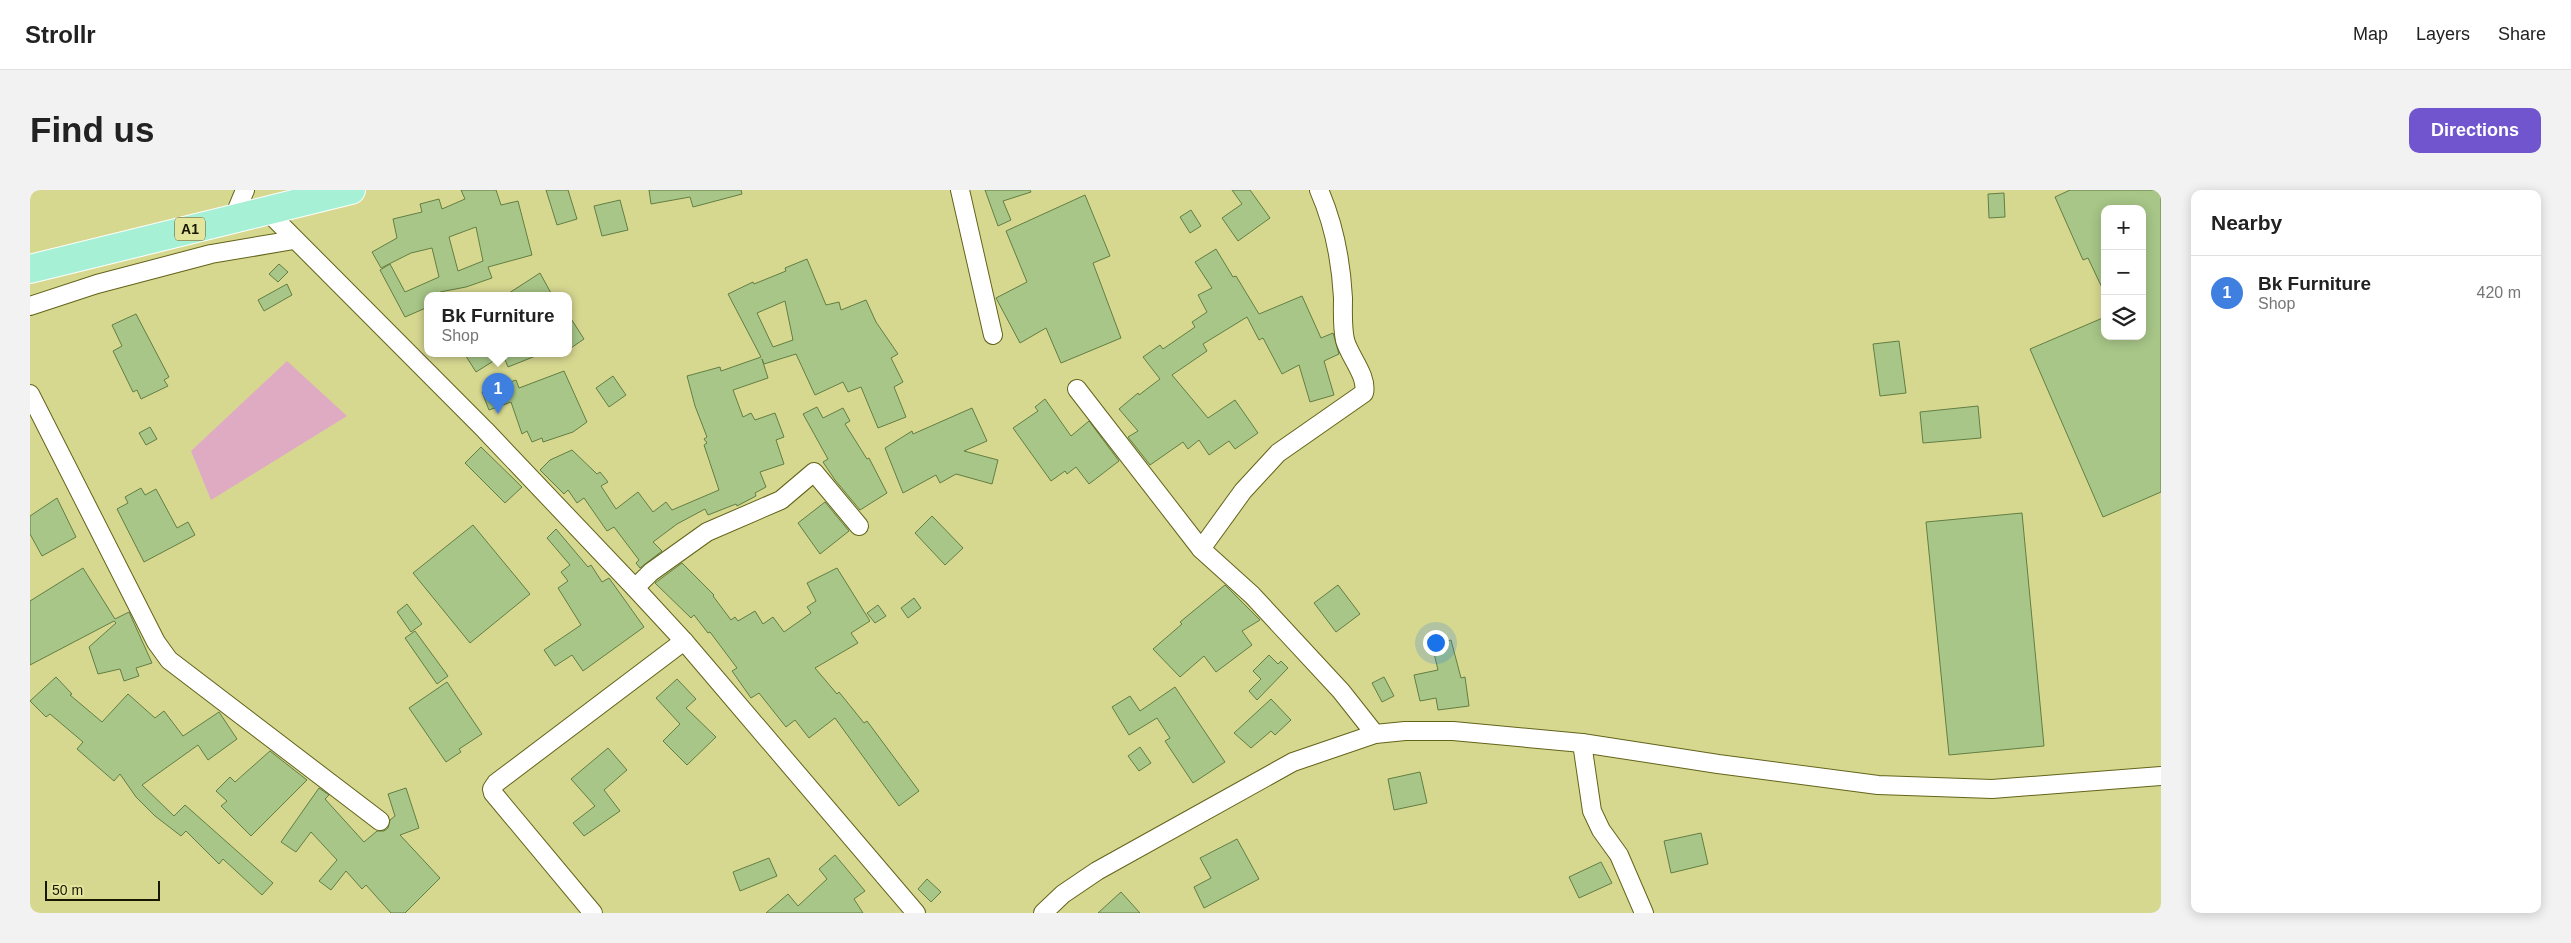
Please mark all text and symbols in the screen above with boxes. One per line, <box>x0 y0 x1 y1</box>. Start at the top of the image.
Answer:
text: Strollr <box>25 21 96 48</box>
text: Map <box>2353 24 2388 44</box>
text: Layers <box>2416 24 2470 44</box>
text: Share <box>2498 24 2546 44</box>
button: Directions <box>2409 108 2541 153</box>
text: Find us <box>30 110 154 149</box>
map controls <box>2101 205 2146 340</box>
button: + <box>2101 205 2146 250</box>
text: Nearby <box>2211 211 2282 234</box>
road number: A1 <box>175 218 205 240</box>
button: − <box>2101 250 2146 295</box>
text: Bk Furniture <box>2258 273 2371 294</box>
text: 1 <box>2223 284 2231 301</box>
text: 420 m <box>2477 284 2521 301</box>
popup <box>424 292 572 357</box>
button: layers <box>2101 295 2146 340</box>
text: Shop <box>2258 295 2295 312</box>
text: Bk Furniture <box>442 305 554 326</box>
text: Shop <box>442 327 479 344</box>
pin: 1 <box>482 373 514 414</box>
your location <box>1423 630 1449 656</box>
scale bar <box>45 878 160 901</box>
text: 50 m <box>52 882 83 898</box>

